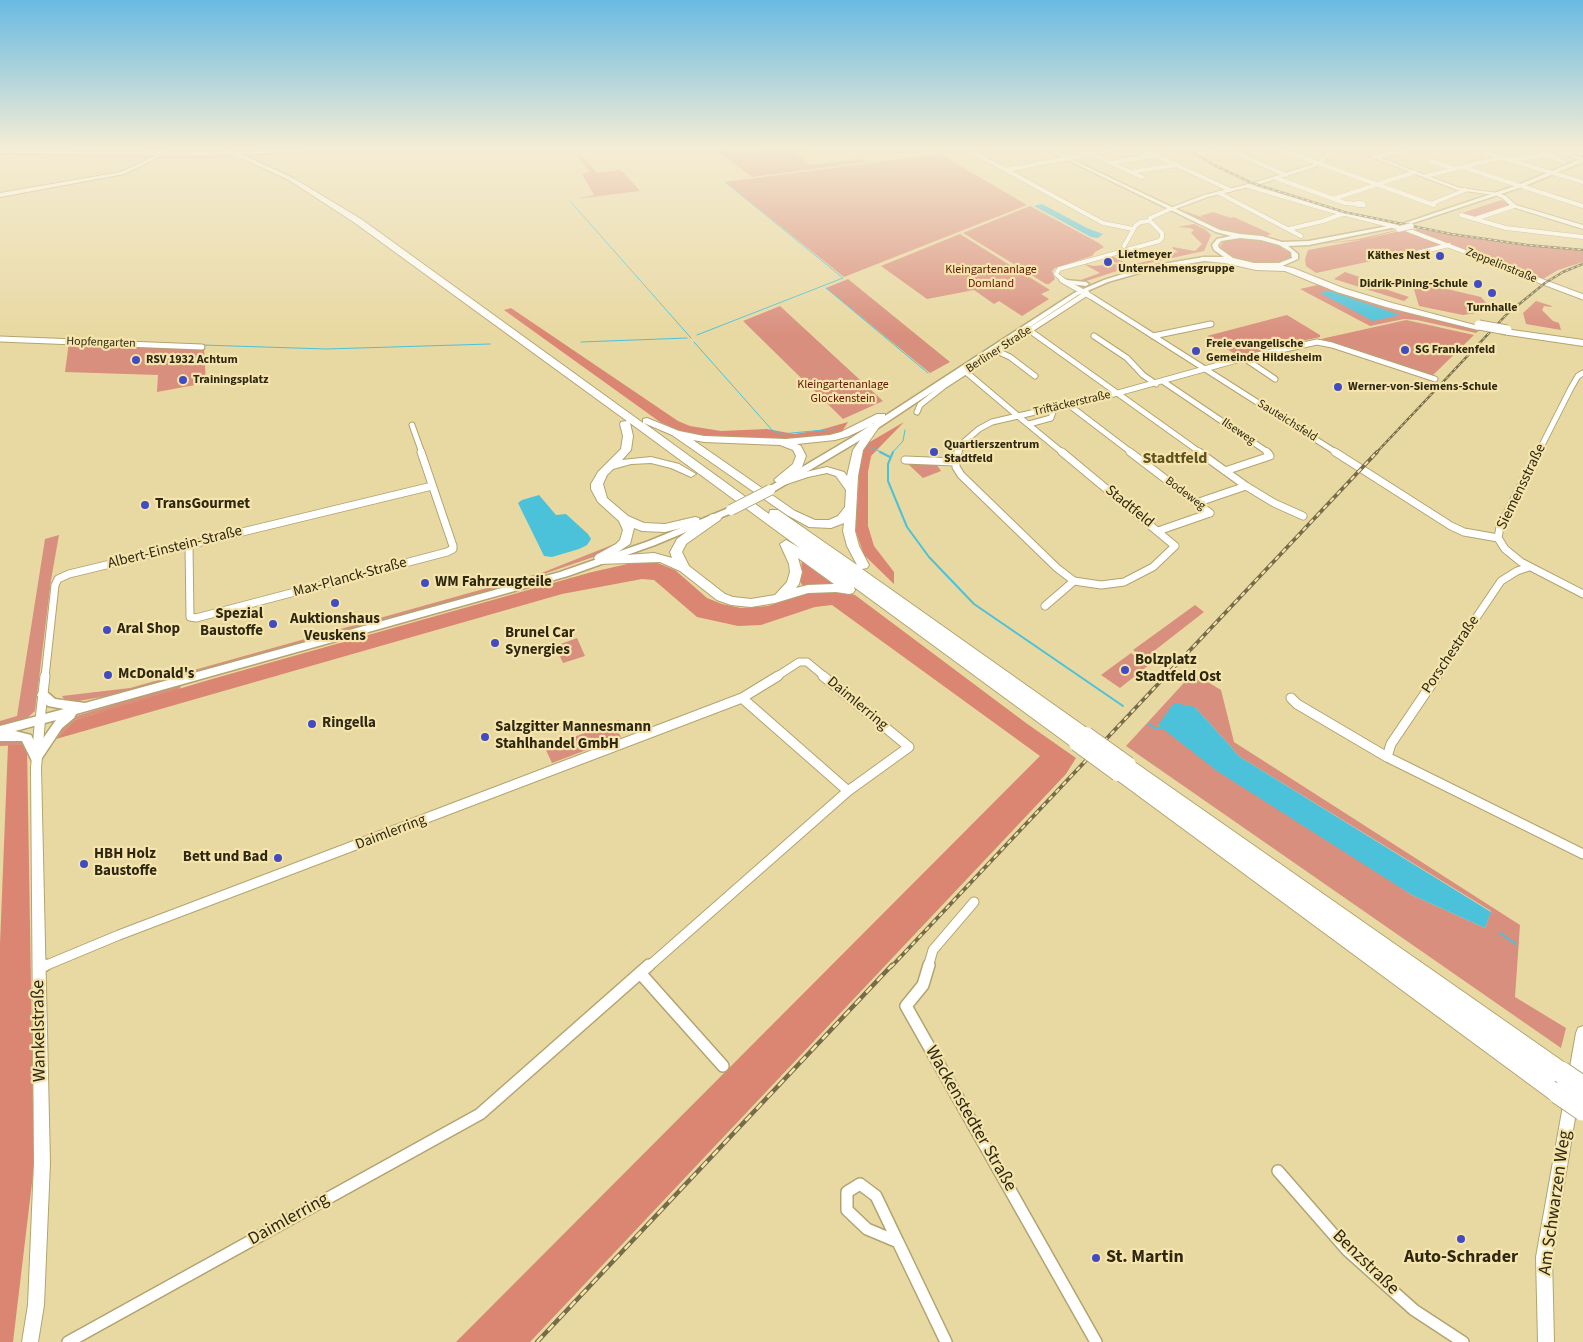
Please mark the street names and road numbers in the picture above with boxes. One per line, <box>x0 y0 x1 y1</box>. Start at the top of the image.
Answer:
street label: Zeppelinstraße <box>1463 245 1539 287</box>
street label: Berliner Straße <box>964 323 1034 377</box>
street label: Hopfengarten <box>66 335 136 351</box>
street label: Triftäckerstraße <box>1032 388 1112 420</box>
street label: Sauteichsfeld <box>1254 397 1320 445</box>
street label: Ilseweg <box>1218 415 1258 449</box>
street label: Siemensstraße <box>1494 441 1550 533</box>
street label: Bodeweg <box>1162 474 1208 514</box>
street label: Stadtfeld <box>1101 482 1157 532</box>
street label: Albert-Einstein-Straße <box>106 523 244 573</box>
street label: Max-Planck-Straße <box>291 554 409 602</box>
street label: Porschestraße <box>1418 613 1484 697</box>
street label: Daimlerring <box>823 673 891 735</box>
street label: Daimlerring <box>353 811 429 855</box>
street label: Wankelstraße <box>28 980 52 1082</box>
street label: Wackenstedter Straße <box>920 1042 1020 1196</box>
street label: Am Schwarzen Weg <box>1535 1129 1577 1277</box>
street label: Daimlerring <box>245 1189 333 1251</box>
street label: Benzstraße <box>1327 1226 1403 1300</box>

